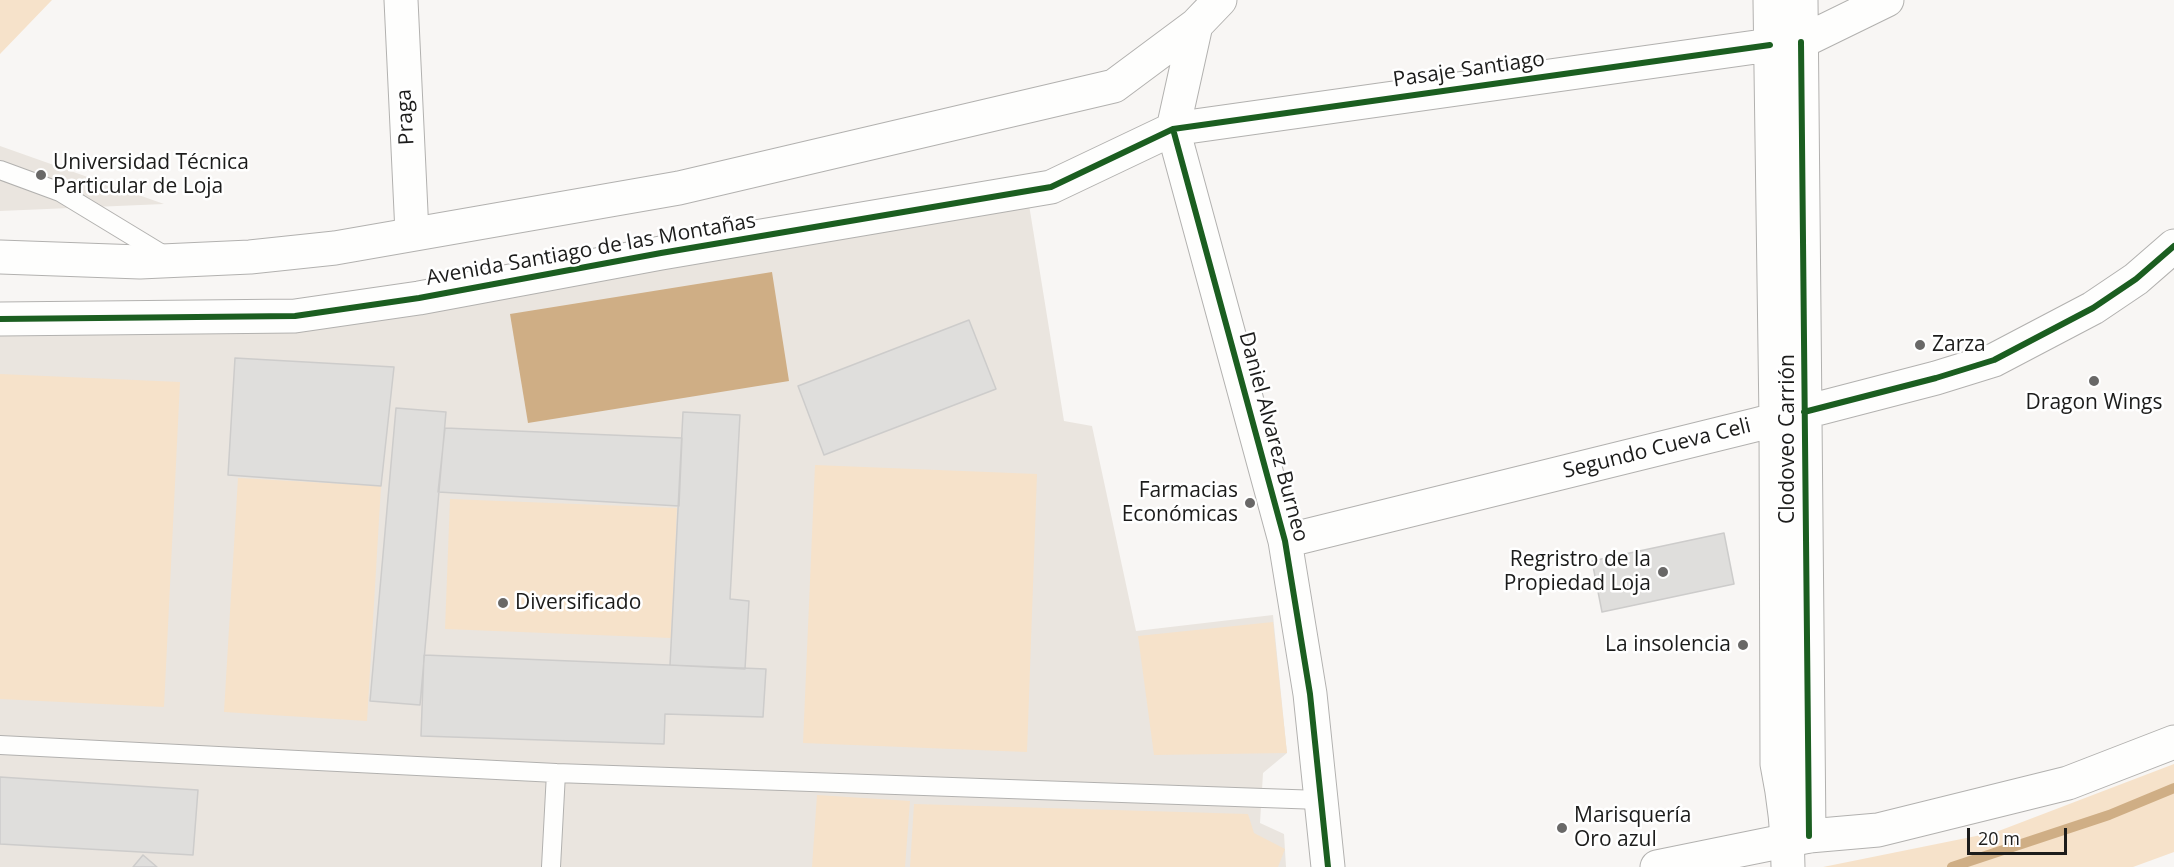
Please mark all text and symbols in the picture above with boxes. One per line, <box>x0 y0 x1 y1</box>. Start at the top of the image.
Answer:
street label: Pasaje Santiago <box>1391 47 1547 93</box>
street label: Praga <box>392 88 420 146</box>
place label: Universidad Técnica Particular de Loja <box>53 150 249 200</box>
marker: Universidad Técnica Particular de Loja <box>34 168 48 182</box>
street label: Avenida Santiago de las Montañas <box>424 209 758 291</box>
street label: Daniel Alvarez Burneo <box>1233 329 1313 545</box>
place label: Zarza <box>1932 332 1986 358</box>
marker: Zarza <box>1913 338 1927 352</box>
street label: Clodoveo Carrión <box>1775 354 1801 524</box>
marker: Dragon Wings <box>2087 374 2101 388</box>
place label: Dragon Wings <box>2026 390 2162 416</box>
street label: Segundo Cueva Celi <box>1561 413 1753 485</box>
place label: Farmacias Económicas <box>1122 478 1238 528</box>
marker: Farmacias Económicas <box>1243 496 1257 510</box>
place label: Regristro de la Propiedad Loja <box>1504 547 1651 597</box>
marker: Regristro de la Propiedad Loja <box>1656 565 1670 579</box>
place label: Diversificado <box>515 590 641 616</box>
marker: Diversificado <box>496 596 510 610</box>
place label: La insolencia <box>1605 632 1731 658</box>
marker: La insolencia <box>1736 638 1750 652</box>
place label: Marisquería Oro azul <box>1574 803 1692 853</box>
scale bar <box>1970 816 2070 854</box>
marker: Marisquería Oro azul <box>1555 821 1569 835</box>
text: 20 m <box>1978 826 2020 850</box>

